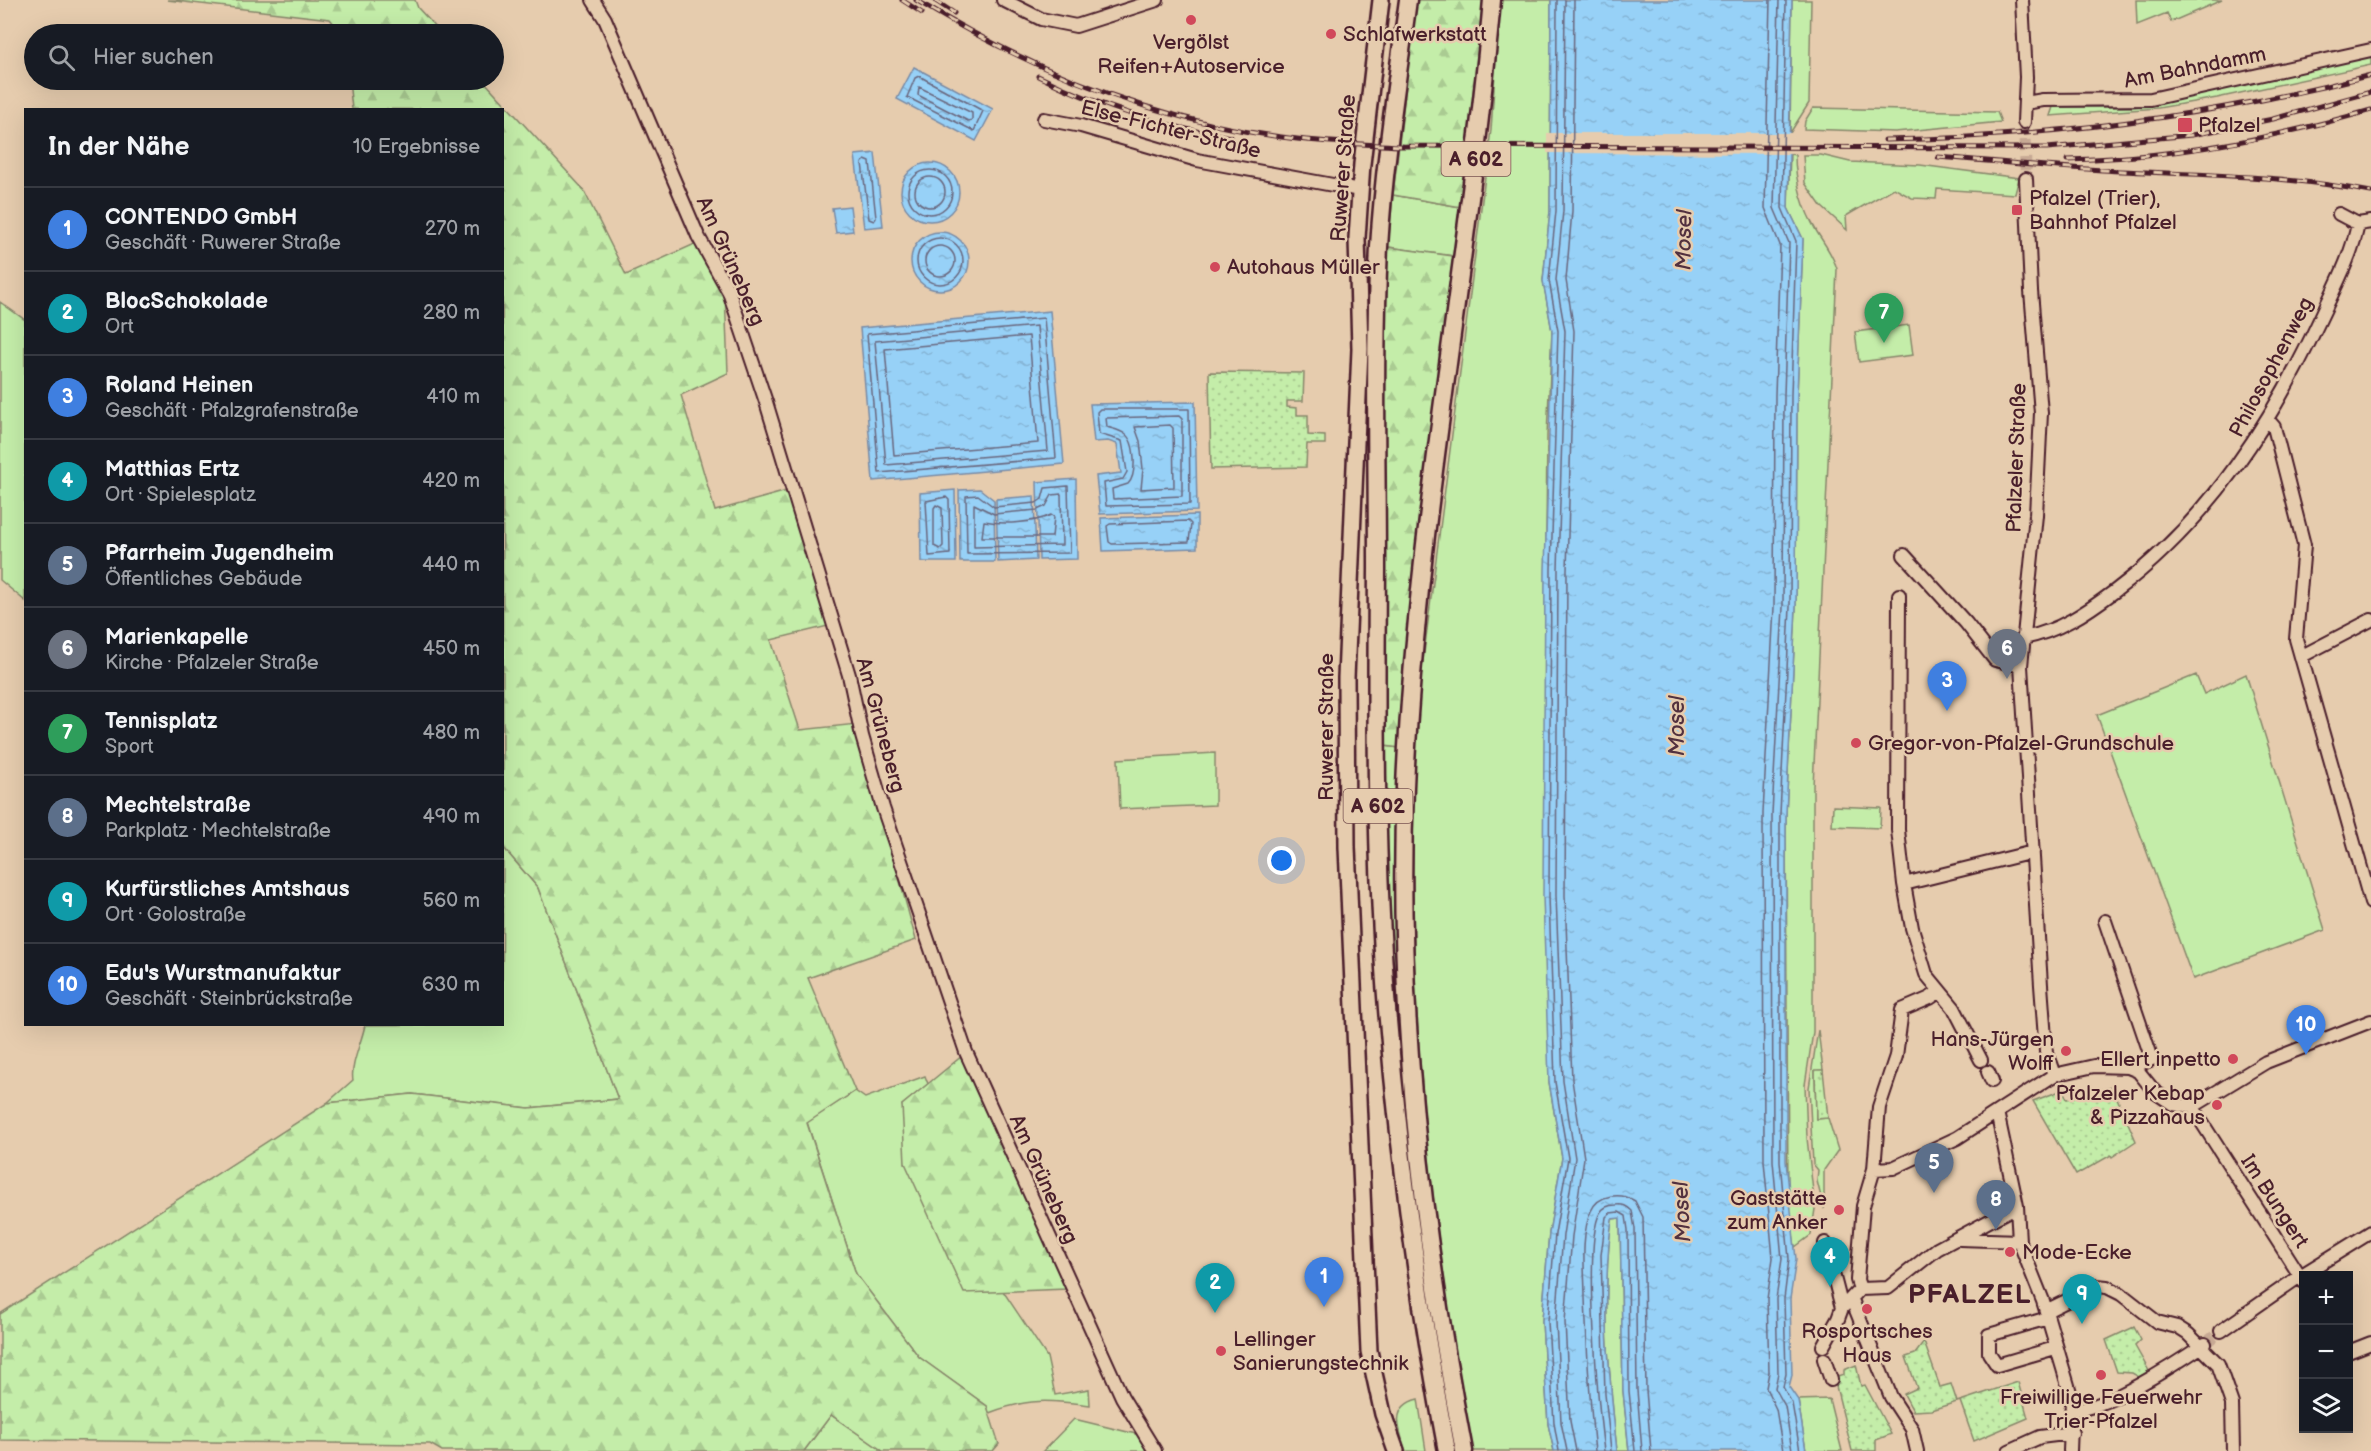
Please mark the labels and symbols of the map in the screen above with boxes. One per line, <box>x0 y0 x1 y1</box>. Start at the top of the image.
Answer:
marker: Vergölst Reifen+Autoservice <box>1184 13 1198 27</box>
place label: Schlafwerkstatt <box>1343 22 1487 47</box>
marker: Schlafwerkstatt <box>1324 27 1338 41</box>
place label: Vergölst Reifen+Autoservice <box>1097 30 1285 79</box>
street label: Am Bahndamm <box>2122 41 2268 94</box>
street label: Ruwerer Straße <box>1326 93 1361 243</box>
street label: Else-Fichter-Straße <box>1078 95 1263 164</box>
place label: Pfalzel <box>2198 113 2260 138</box>
marker: Pfalzel <box>2176 116 2194 134</box>
road number: A 602 <box>1442 142 1510 176</box>
place label: Pfalzel (Trier), Bahnhof Pfalzel <box>2029 186 2177 235</box>
street label: Am Grüneberg <box>691 193 770 330</box>
marker: Pfalzel (Trier), Bahnhof Pfalzel <box>2010 203 2024 217</box>
water label: Mosel <box>1670 209 1699 271</box>
place label: Autohaus Müller <box>1227 255 1380 280</box>
marker: Autohaus Müller <box>1208 260 1222 274</box>
street label: Philosophenweg <box>2224 293 2319 442</box>
pin: 7 <box>1864 294 1904 343</box>
street label: Pfalzeler Straße <box>2001 383 2032 533</box>
pin: 6 <box>1988 630 2026 679</box>
street label: Ruwerer Straße <box>1314 653 1339 801</box>
street label: Am Grüneberg <box>850 655 911 795</box>
pin: 3 <box>1928 662 1966 711</box>
water label: Mosel <box>1664 695 1691 756</box>
place label: Gregor-von-Pfalzel-Grundschule <box>1868 731 2174 756</box>
marker: Gregor-von-Pfalzel-Grundschule <box>1849 736 1863 750</box>
road number: A 602 <box>1344 789 1412 823</box>
your location <box>1267 846 1296 875</box>
pin: 10 <box>2286 1006 2326 1055</box>
place label: Hans-Jürgen Wolff <box>1930 1027 2055 1076</box>
marker: Hans-Jürgen Wolff <box>2059 1044 2073 1058</box>
place label: Ellert inpetto <box>2100 1047 2221 1072</box>
marker: Ellert inpetto <box>2226 1052 2240 1066</box>
place label: Pfalzeler Kebap & Pizzahaus <box>2055 1081 2205 1130</box>
marker: Pfalzeler Kebap & Pizzahaus <box>2210 1098 2224 1112</box>
street label: Am Grüneberg <box>1004 1111 1083 1248</box>
pin: 5 <box>1914 1144 1954 1193</box>
street label: Im Bungert <box>2235 1150 2314 1253</box>
water label: Mosel <box>1667 1180 1698 1243</box>
pin: 8 <box>1976 1180 2016 1230</box>
place label: Gaststätte zum Anker <box>1728 1186 1827 1235</box>
marker: Gaststätte zum Anker <box>1832 1203 1846 1217</box>
pin: 4 <box>1810 1238 1850 1287</box>
place label: Mode-Ecke <box>2022 1240 2132 1265</box>
marker: Mode-Ecke <box>2003 1245 2017 1259</box>
pin: 1 <box>1304 1258 1344 1307</box>
pin: 2 <box>1196 1264 1234 1313</box>
pin: 9 <box>2062 1274 2102 1324</box>
district label: PFALZEL <box>1908 1279 2032 1311</box>
marker: Rosportsches Haus <box>1860 1302 1874 1316</box>
place label: Rosportsches Haus <box>1801 1319 1933 1368</box>
place label: Lellinger Sanierungstechnik <box>1233 1327 1409 1376</box>
marker: Lellinger Sanierungstechnik <box>1214 1344 1228 1358</box>
marker: Freiwillige Feuerwehr Trier-Pfalzel <box>2094 1368 2108 1382</box>
place label: Freiwillige Feuerwehr Trier-Pfalzel <box>2000 1385 2203 1434</box>

